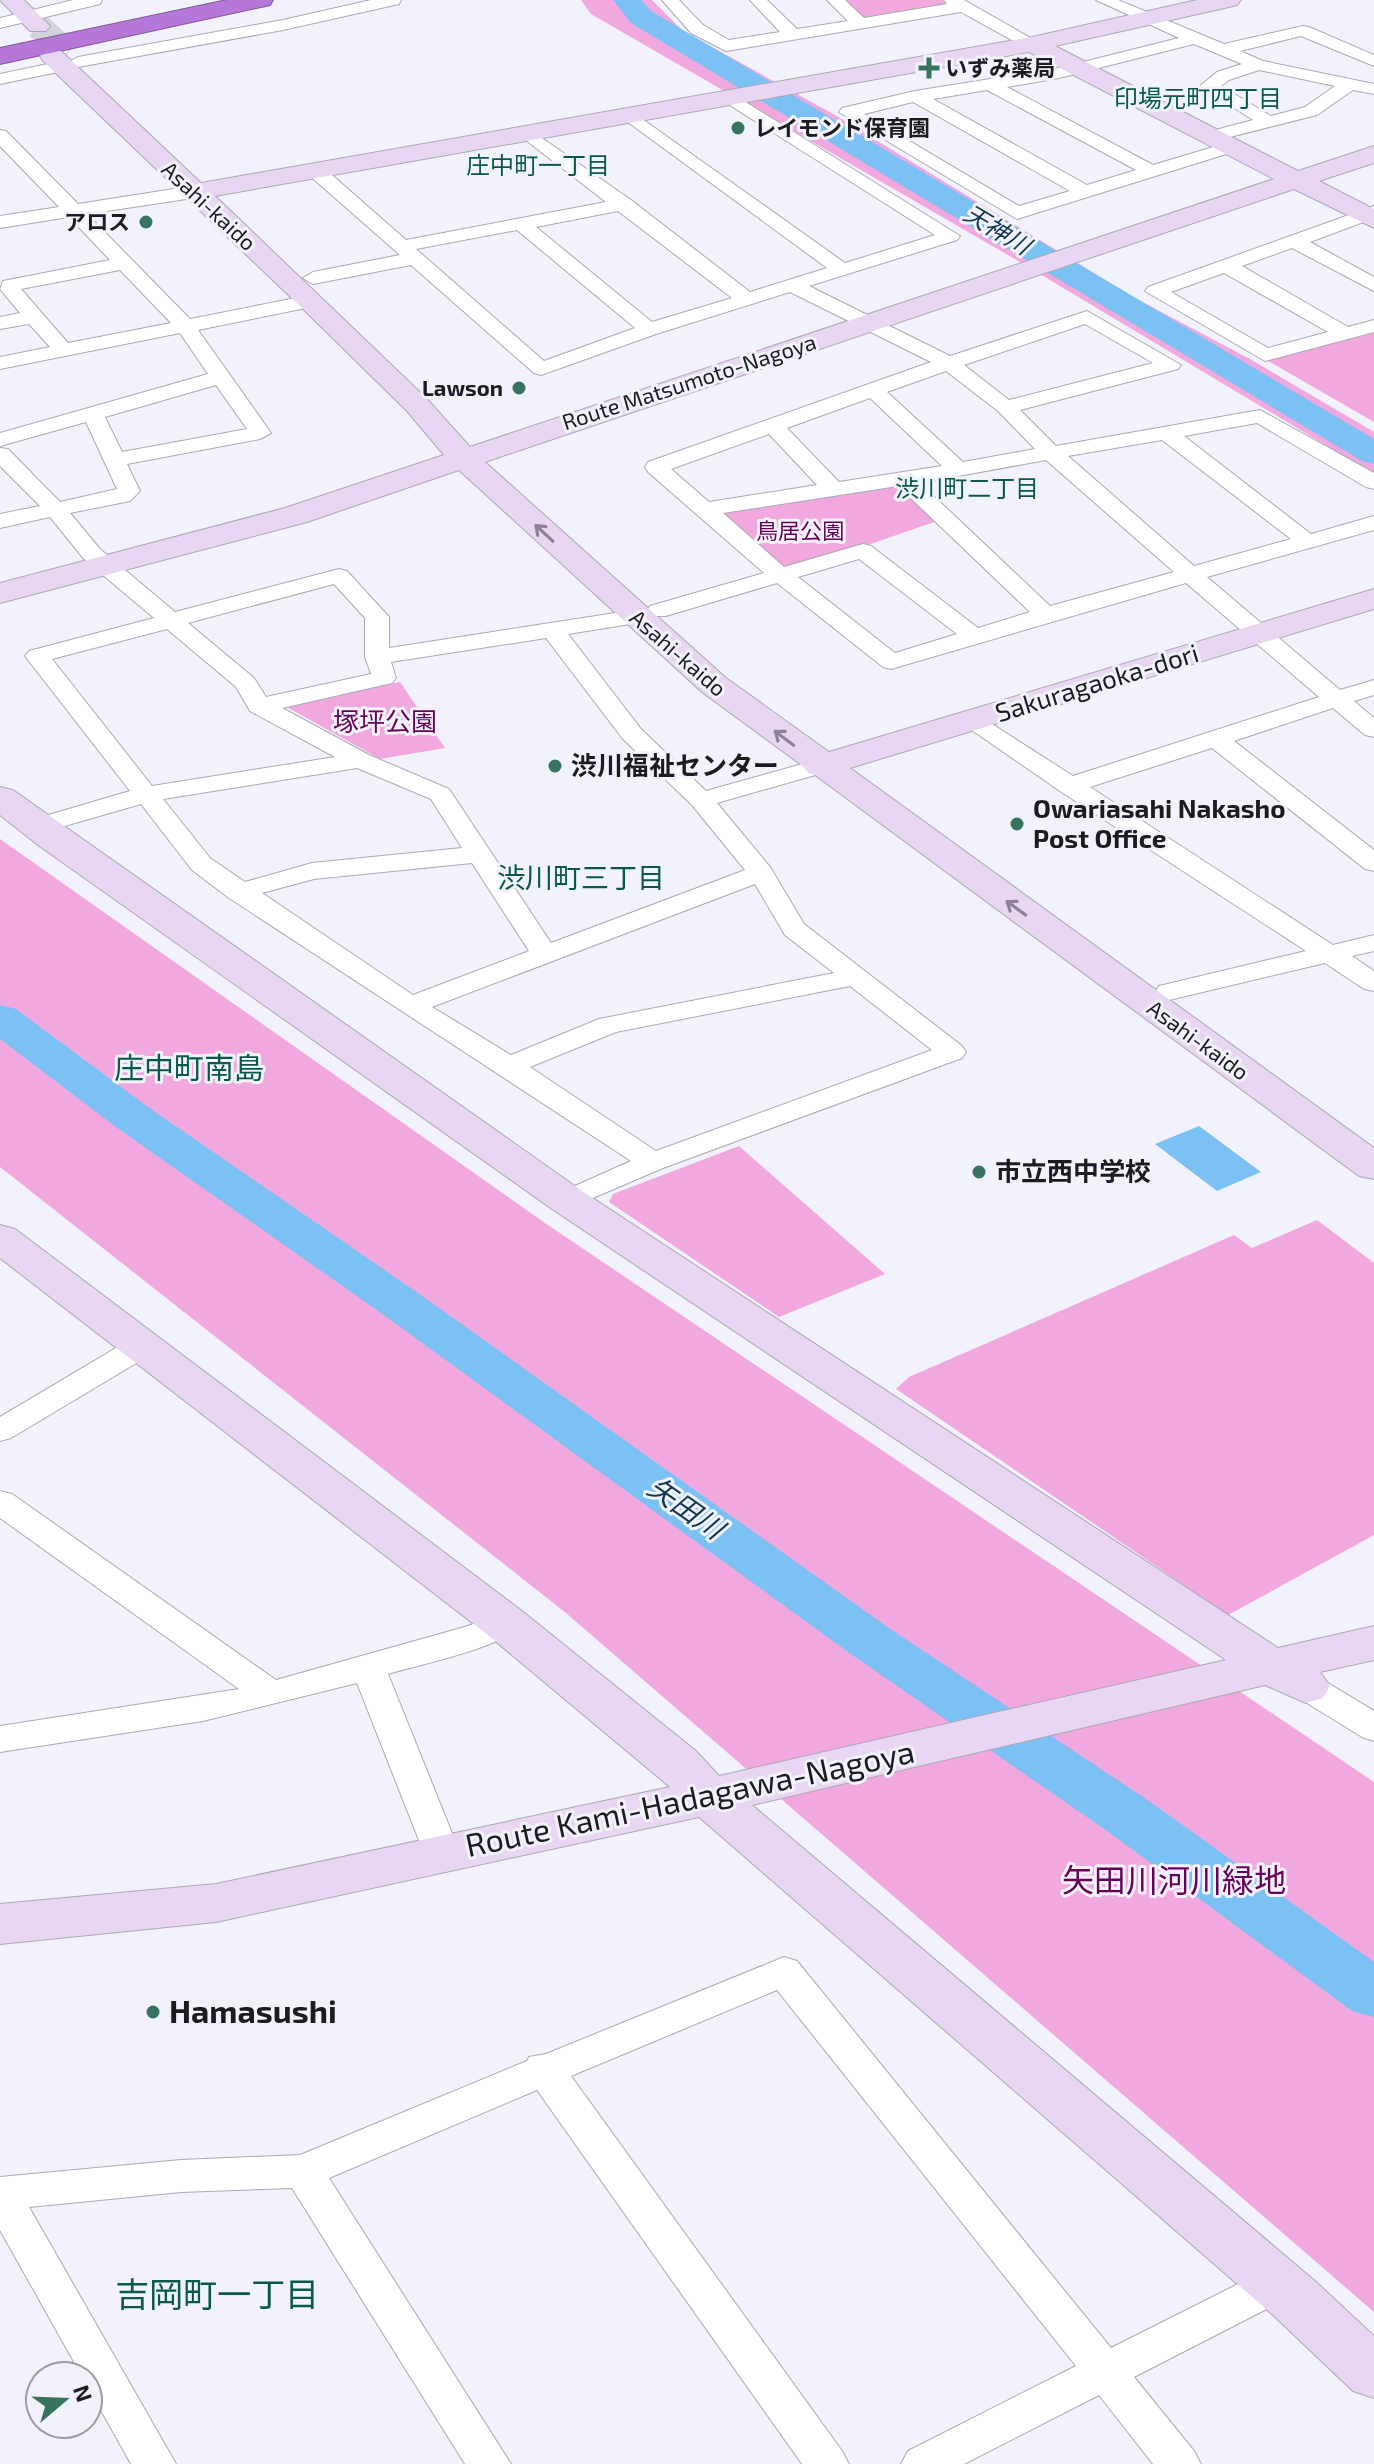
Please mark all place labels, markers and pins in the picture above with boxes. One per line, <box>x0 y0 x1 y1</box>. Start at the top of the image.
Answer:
place label: いずみ薬局 <box>945 54 1055 80</box>
marker: いずみ薬局 <box>920 59 938 77</box>
place label: レイモンド保育園 <box>754 114 930 140</box>
marker: レイモンド保育園 <box>729 119 747 137</box>
place label: アロス <box>64 208 130 234</box>
marker: アロス <box>137 213 155 231</box>
place label: Lawson <box>422 374 503 400</box>
marker: Lawson <box>510 379 528 397</box>
place label: 渋川福祉センター <box>571 749 779 780</box>
marker: 渋川福祉センター <box>546 757 564 775</box>
place label: Owariasahi Nakasho Post Office <box>1033 792 1286 853</box>
marker: Owariasahi Nakasho Post Office <box>1008 815 1026 833</box>
place label: 市立西中学校 <box>995 1155 1151 1186</box>
marker: 市立西中学校 <box>970 1163 988 1181</box>
place label: Hamasushi <box>169 1991 337 2029</box>
marker: Hamasushi <box>144 2003 162 2021</box>

